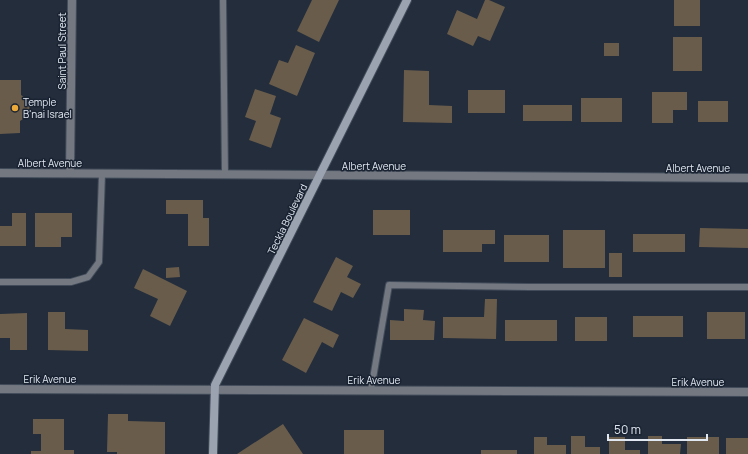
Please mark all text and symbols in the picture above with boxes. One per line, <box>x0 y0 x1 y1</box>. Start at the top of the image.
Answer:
street label: Saint Paul Street <box>55 12 69 90</box>
place label: Temple B'nai Israel <box>23 95 72 121</box>
marker: Temple B'nai Israel <box>10 103 20 113</box>
street label: Albert Avenue <box>18 156 82 170</box>
street label: Albert Avenue <box>342 159 406 173</box>
street label: Albert Avenue <box>666 161 730 175</box>
street label: Teckla Boulevard <box>264 181 310 257</box>
street label: Erik Avenue <box>24 372 77 386</box>
street label: Erik Avenue <box>348 373 401 387</box>
street label: Erik Avenue <box>672 375 725 389</box>
scale bar <box>608 416 707 442</box>
text: 50 m <box>614 421 641 438</box>

